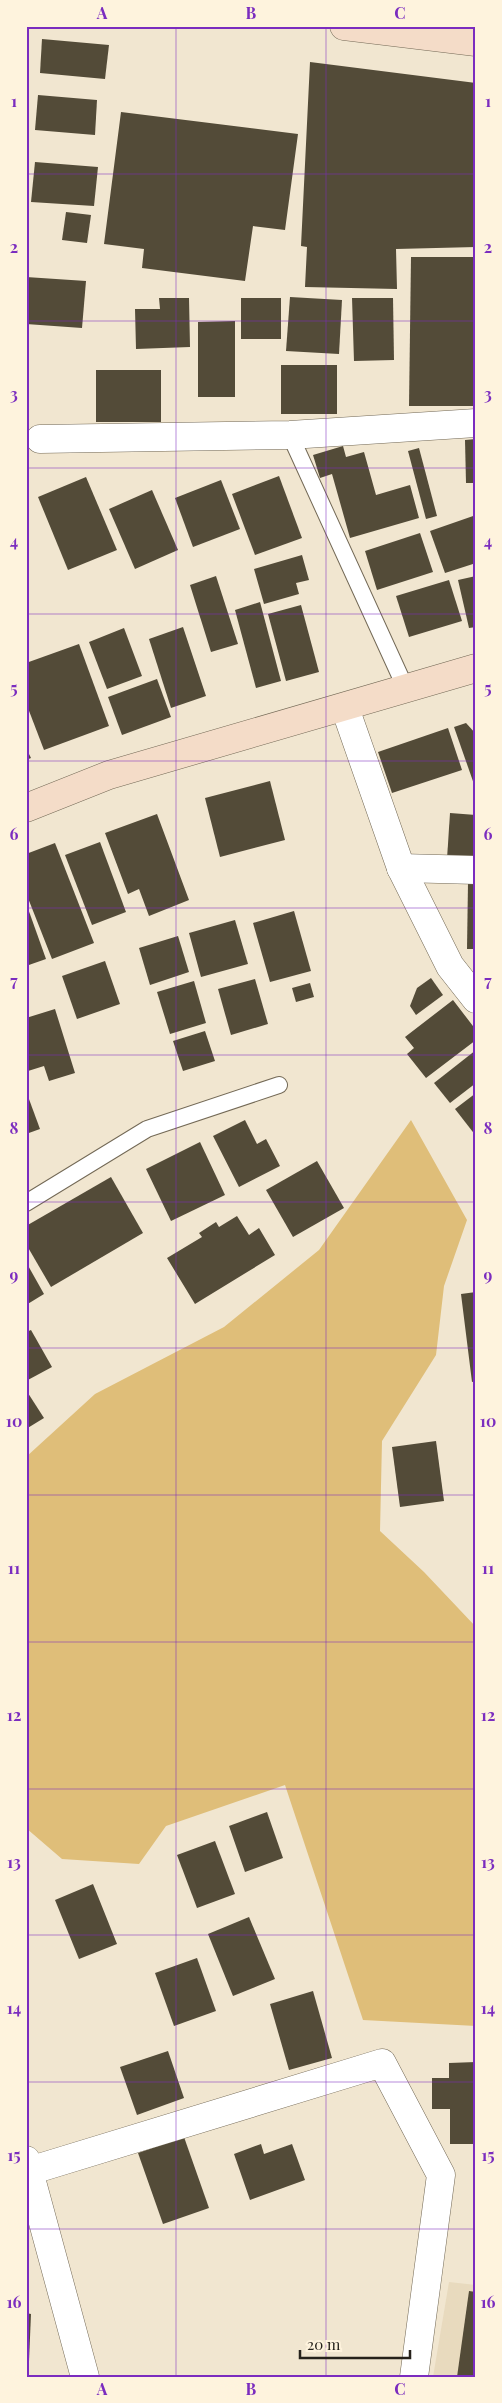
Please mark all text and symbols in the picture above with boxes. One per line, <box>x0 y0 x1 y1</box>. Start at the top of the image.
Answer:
text: A <box>96 2 108 23</box>
text: B <box>246 2 257 23</box>
text: C <box>394 2 406 23</box>
text: 1 <box>11 90 17 111</box>
text: 1 <box>485 90 491 111</box>
text: 2 <box>10 236 18 257</box>
text: 2 <box>484 236 492 257</box>
text: 3 <box>10 383 18 404</box>
text: 3 <box>484 383 492 404</box>
text: 4 <box>10 530 18 551</box>
text: 4 <box>484 530 492 551</box>
text: 5 <box>10 677 18 698</box>
text: 5 <box>484 677 492 698</box>
text: 6 <box>10 823 19 844</box>
text: 6 <box>484 823 493 844</box>
text: 7 <box>10 970 18 991</box>
text: 7 <box>484 970 492 991</box>
text: 8 <box>10 1117 19 1138</box>
text: 8 <box>484 1117 493 1138</box>
text: 9 <box>10 1264 19 1285</box>
text: 9 <box>484 1264 493 1285</box>
text: 10 <box>6 1410 22 1431</box>
text: 10 <box>480 1410 496 1431</box>
text: 11 <box>8 1557 20 1578</box>
text: 11 <box>482 1557 494 1578</box>
text: 12 <box>7 1704 21 1725</box>
text: 12 <box>481 1704 495 1725</box>
text: 13 <box>7 1851 21 1872</box>
text: 13 <box>481 1851 495 1872</box>
text: 14 <box>7 1997 21 2018</box>
text: 14 <box>481 1997 495 2018</box>
text: 15 <box>7 2144 21 2165</box>
text: 15 <box>481 2144 495 2165</box>
text: 16 <box>6 2291 22 2312</box>
text: 16 <box>480 2291 496 2312</box>
scale bar <box>300 2328 410 2360</box>
text: 20 m <box>307 2334 341 2354</box>
text: A <box>96 2378 108 2399</box>
text: B <box>246 2378 257 2399</box>
text: C <box>394 2378 406 2399</box>

